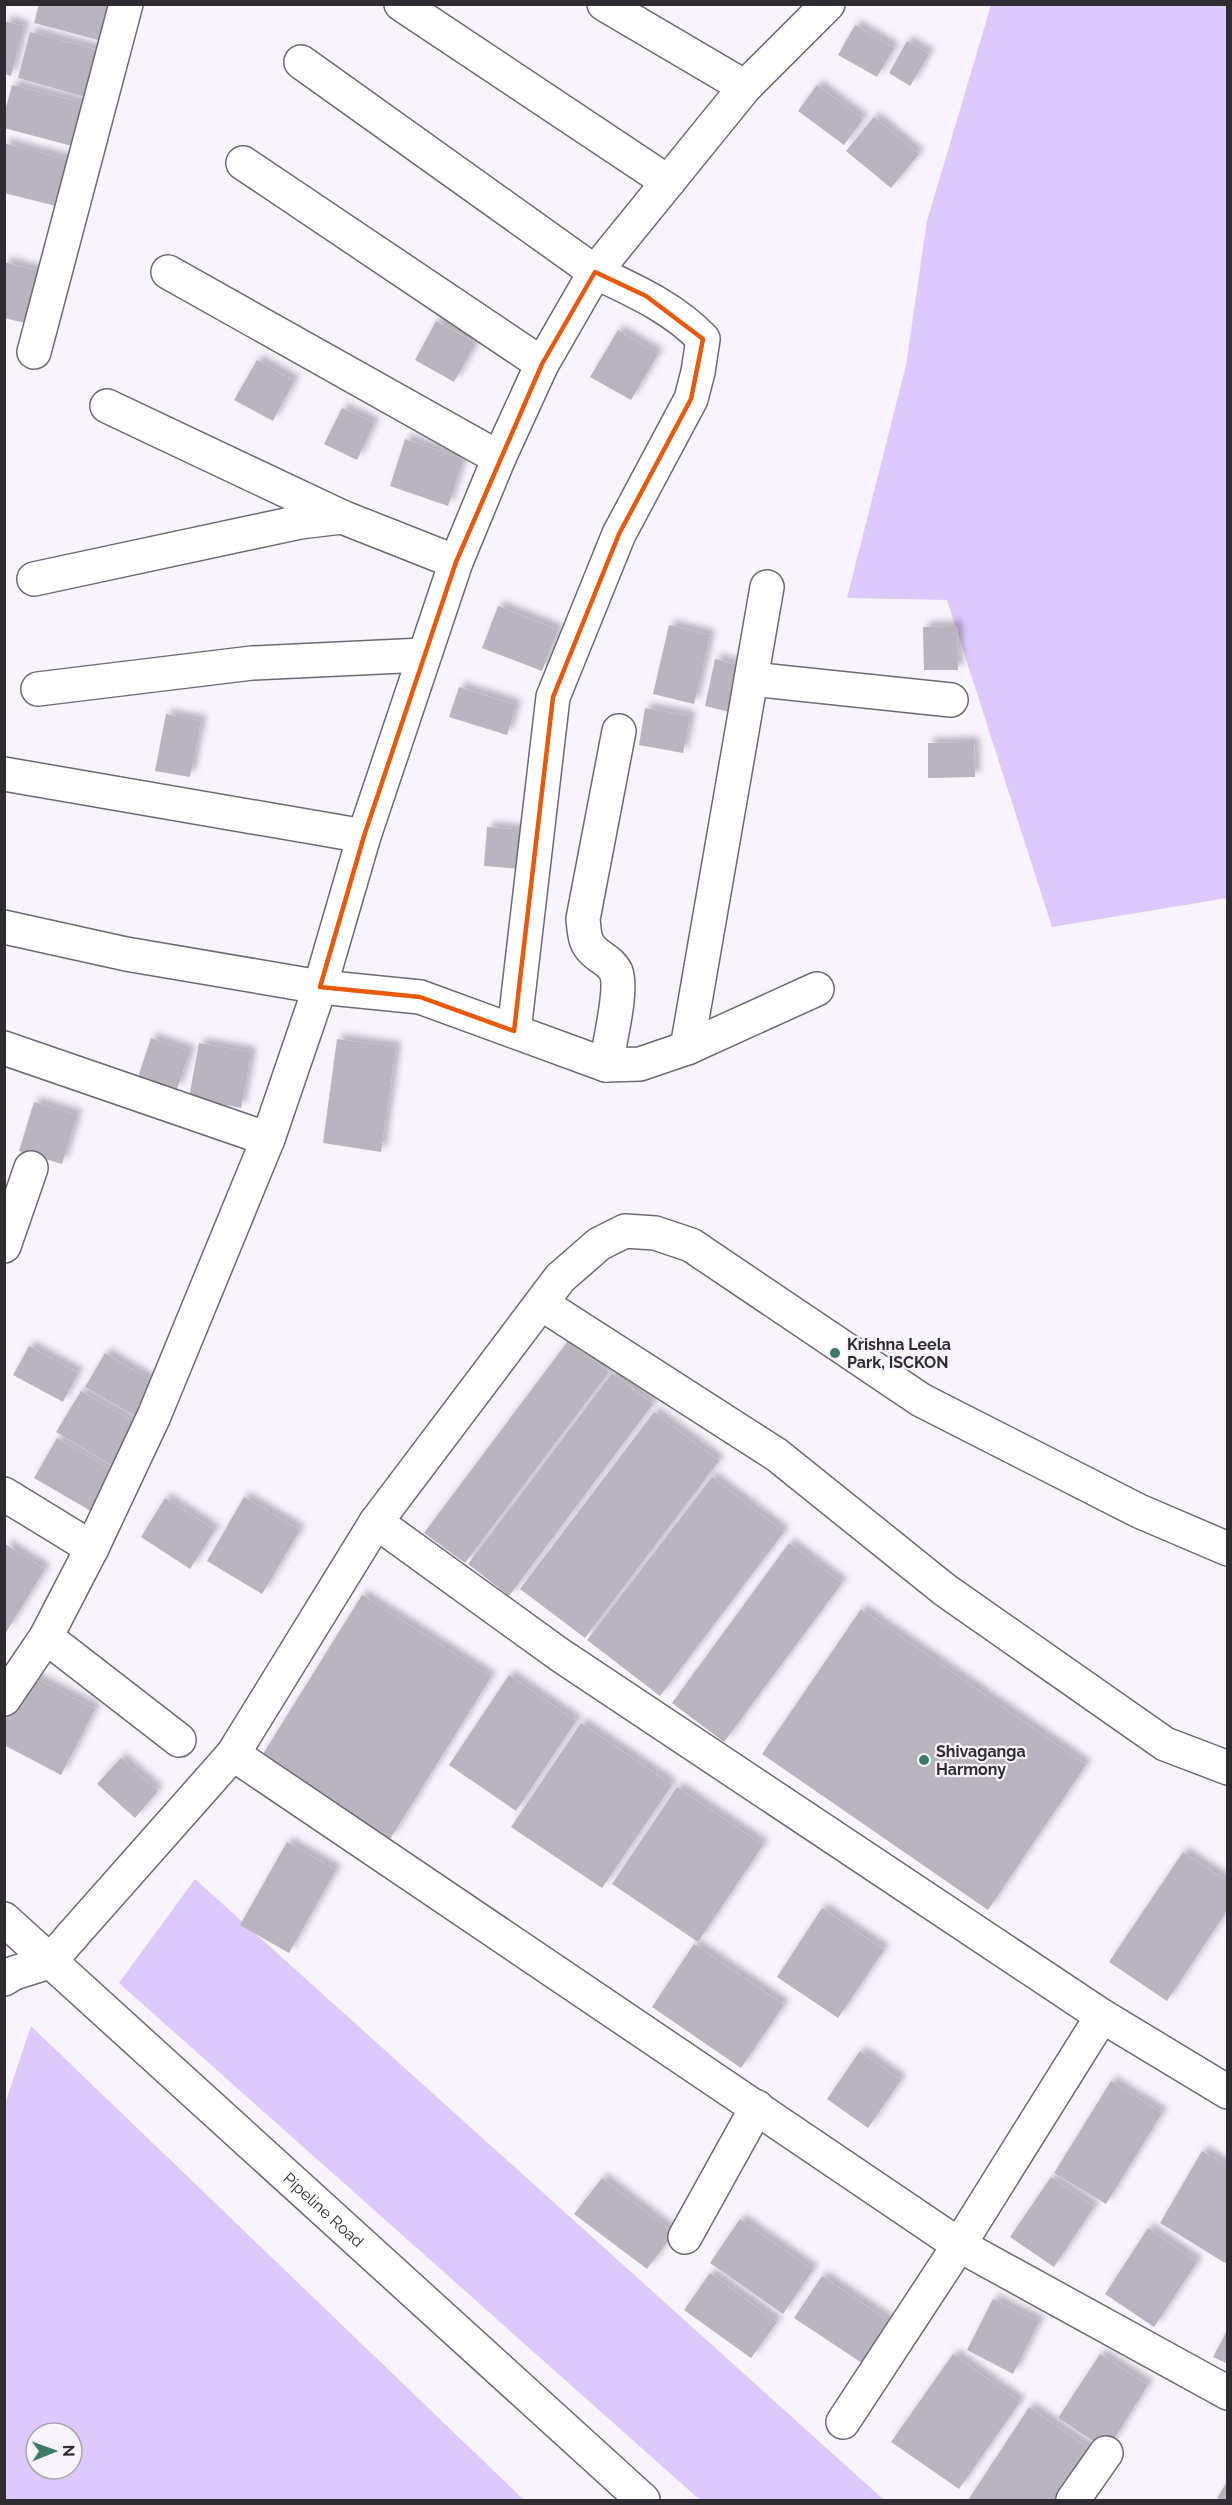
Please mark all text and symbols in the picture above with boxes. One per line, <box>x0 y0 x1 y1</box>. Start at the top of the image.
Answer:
place label: Krishna Leela Park, ISCKON <box>847 1335 951 1372</box>
marker: Krishna Leela Park, ISCKON <box>828 1346 842 1360</box>
place label: Shivaganga Harmony <box>936 1742 1026 1779</box>
marker: Shivaganga Harmony <box>917 1753 931 1767</box>
street label: Pipeline Road <box>280 2168 368 2251</box>
north arrow <box>24 2421 84 2481</box>
text: N <box>59 2444 78 2457</box>

